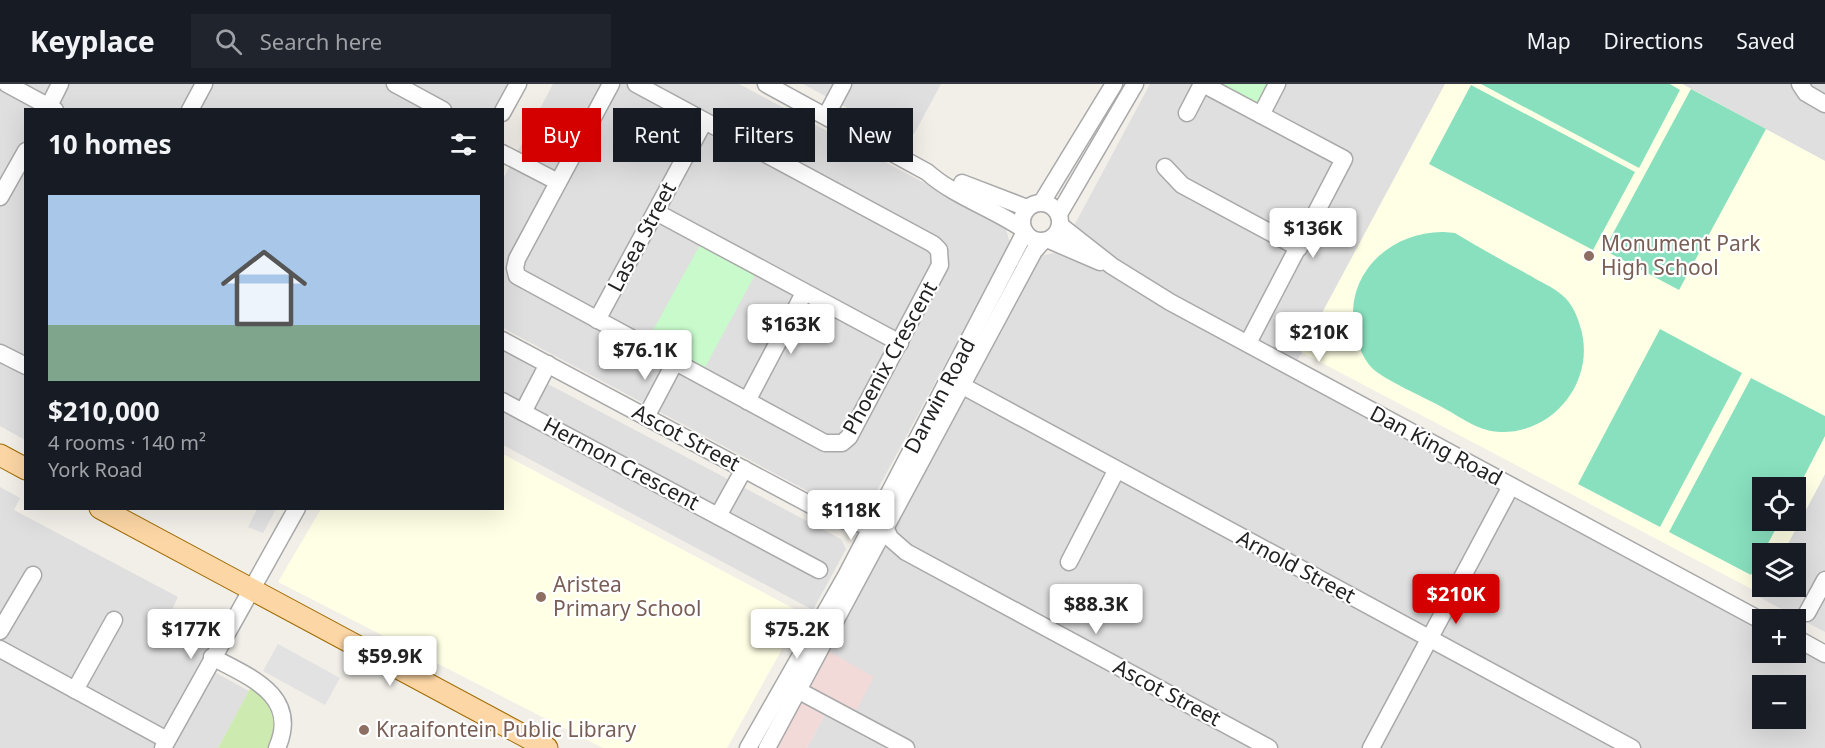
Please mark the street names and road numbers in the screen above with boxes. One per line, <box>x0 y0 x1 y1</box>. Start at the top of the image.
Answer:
street label: Lasea Street <box>600 176 682 296</box>
street label: Phoenix Crescent <box>835 276 943 439</box>
street label: Darwin Road <box>897 333 981 458</box>
street label: Ascot Street <box>628 397 745 477</box>
street label: Dan King Road <box>1366 399 1507 492</box>
street label: Hermon Crescent <box>539 410 705 516</box>
street label: Arnold Street <box>1232 523 1361 609</box>
street label: Ascot Street <box>1109 652 1226 732</box>

